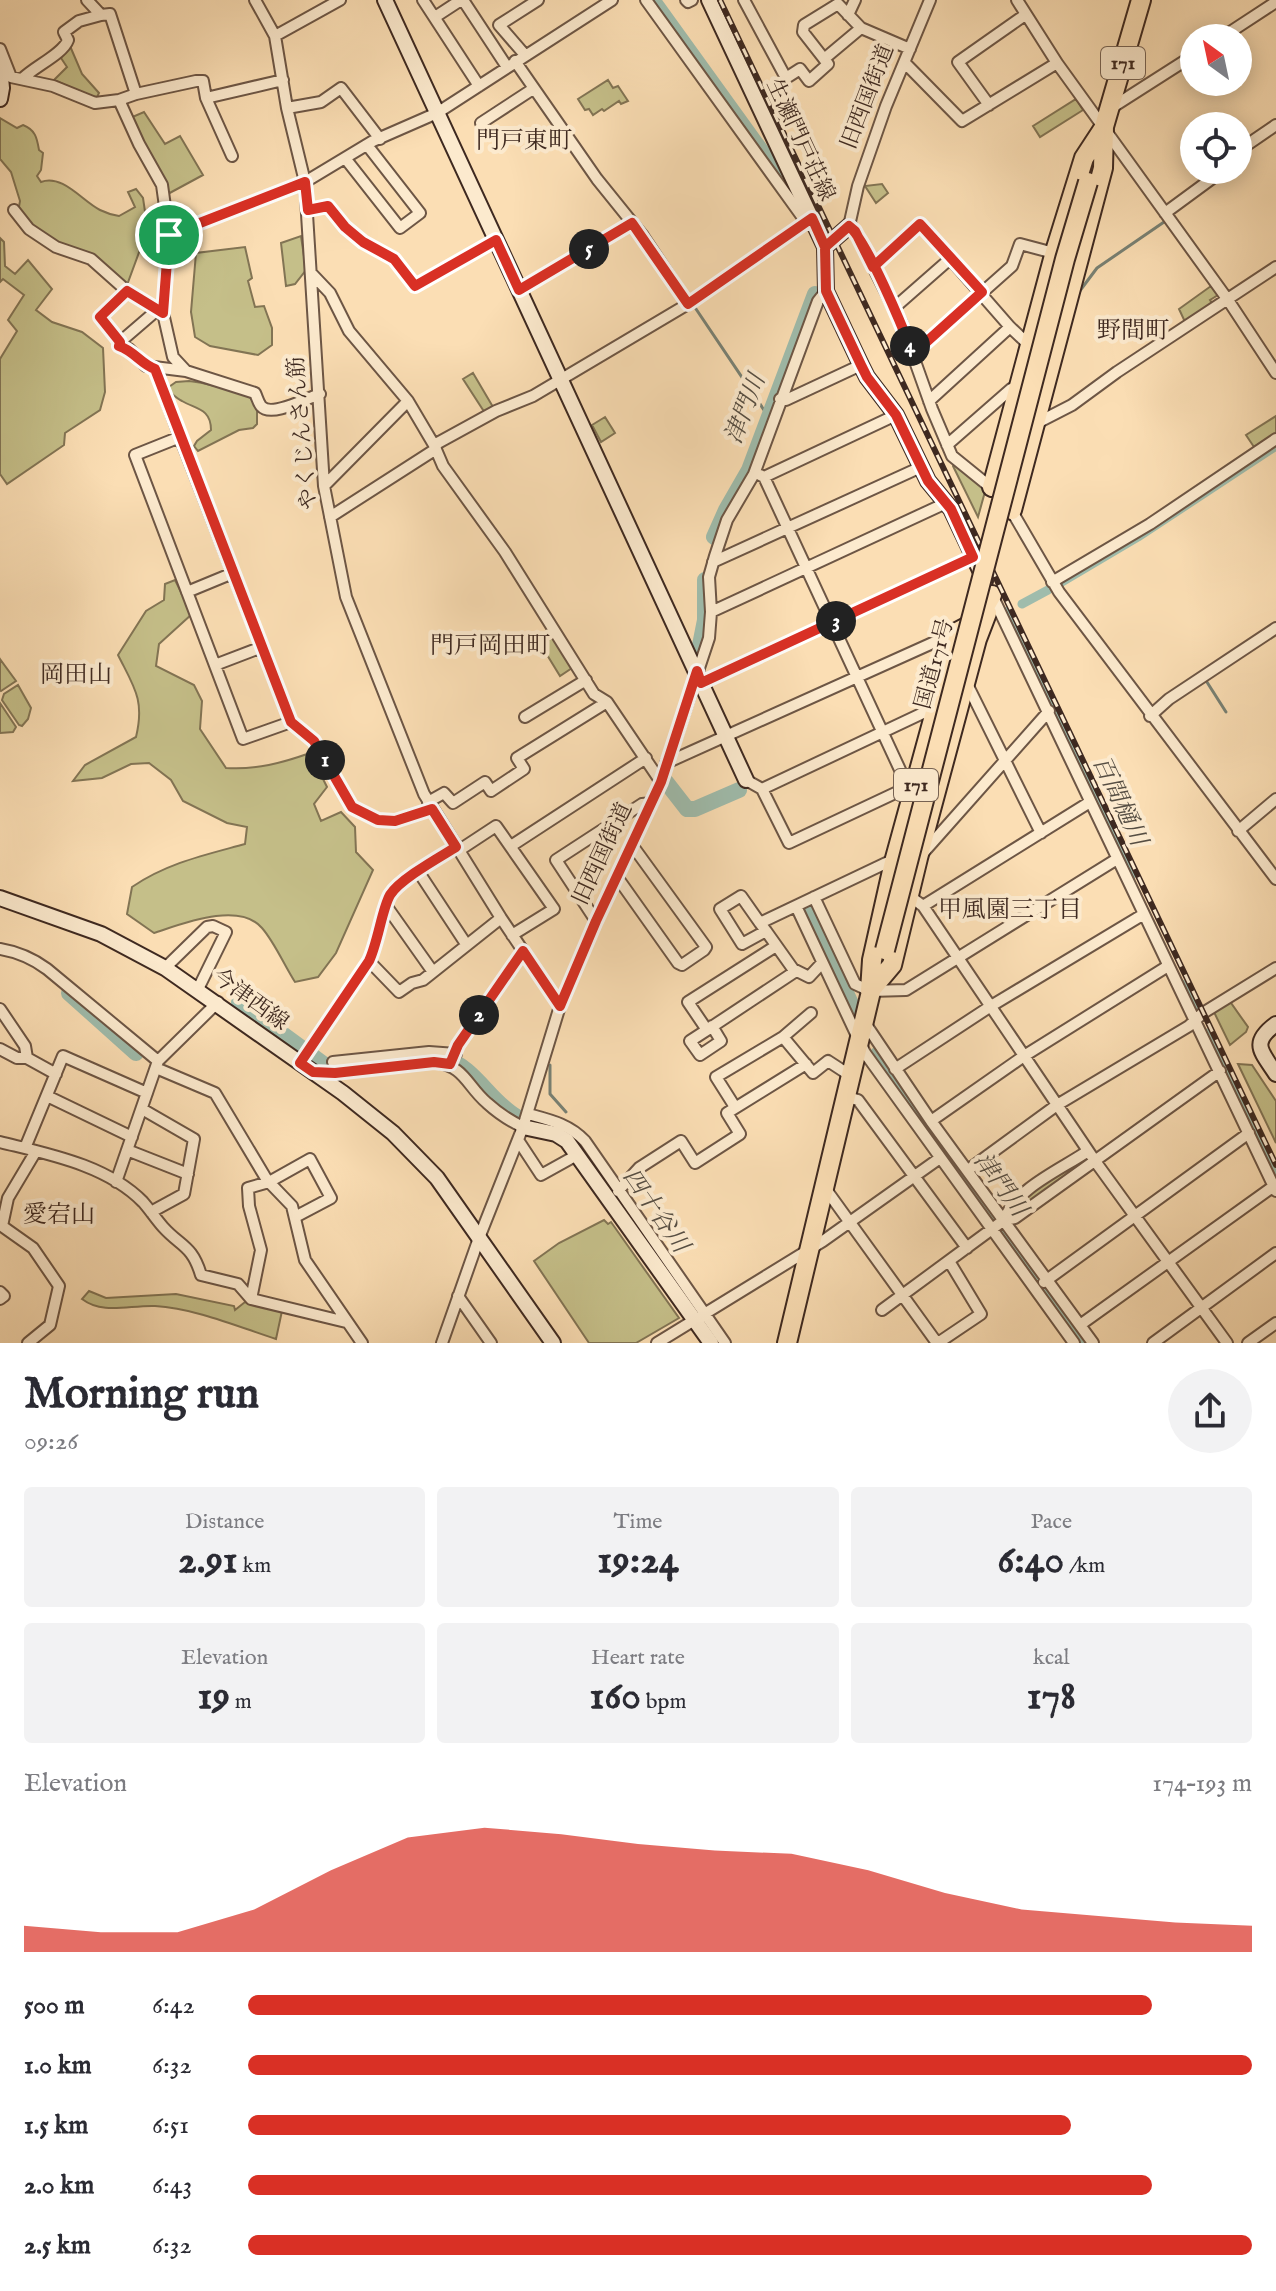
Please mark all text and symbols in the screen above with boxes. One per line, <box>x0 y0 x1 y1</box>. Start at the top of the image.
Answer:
north arrow <box>1180 24 1252 96</box>
map controls <box>1180 24 1252 184</box>
street label: 旧西国街道 <box>835 41 901 153</box>
road number: 171 <box>1101 47 1145 79</box>
street label: 生瀬門戸荘線 <box>759 74 841 206</box>
button: locate <box>1180 112 1252 184</box>
district label: 門戸東町 <box>476 126 572 157</box>
pin <box>135 201 203 269</box>
icon: arrive <box>147 213 191 257</box>
pin: 5 <box>569 229 609 269</box>
text: 5 <box>585 235 593 263</box>
district label: 野間町 <box>1097 316 1169 347</box>
pin: 4 <box>890 326 930 366</box>
text: 4 <box>905 332 915 360</box>
street label: やくじんさん筋 <box>282 355 324 511</box>
water label: 津門川 <box>719 367 774 448</box>
pin: 3 <box>816 601 856 641</box>
text: 3 <box>832 607 840 635</box>
street label: 国道171号 <box>909 616 961 712</box>
district label: 門戸岡田町 <box>430 631 550 662</box>
district label: 岡田山 <box>40 660 112 691</box>
pin: 1 <box>305 740 345 780</box>
text: 1 <box>321 746 329 774</box>
water label: 百間樋川 <box>1085 751 1155 854</box>
road number: 171 <box>894 769 938 801</box>
street label: 旧西国街道 <box>567 798 639 910</box>
district label: 甲風園三丁目 <box>938 895 1082 926</box>
street label: 今津西線 <box>206 963 294 1037</box>
pin: 2 <box>459 995 499 1035</box>
text: 2 <box>474 1001 484 1029</box>
water label: 津門川 <box>966 1147 1035 1226</box>
water label: 四十谷川 <box>615 1163 697 1262</box>
district label: 愛宕山 <box>23 1200 95 1231</box>
text: Morning run <box>24 1367 259 1423</box>
button: share <box>1168 1369 1252 1453</box>
text: 09:26 <box>24 1425 78 1458</box>
text: Distance <box>185 1508 264 1536</box>
text: Time <box>614 1508 662 1536</box>
text: Pace <box>1031 1508 1072 1536</box>
text: 2.91 <box>178 1536 238 1587</box>
text: 19:24 <box>597 1536 679 1587</box>
text: 6:40 <box>997 1536 1064 1587</box>
text: km <box>238 1552 271 1580</box>
text: /km <box>1064 1552 1105 1580</box>
text: Elevation <box>181 1644 268 1672</box>
text: Heart rate <box>591 1644 685 1672</box>
text: kcal <box>1033 1644 1070 1672</box>
text: 19 <box>198 1672 230 1723</box>
text: 160 <box>590 1672 641 1723</box>
text: 178 <box>1027 1672 1076 1723</box>
text: m <box>230 1688 252 1716</box>
text: bpm <box>641 1688 686 1716</box>
text: Elevation <box>24 1767 127 1800</box>
text: 174–193 m <box>1152 1767 1252 1800</box>
text: 500 m <box>24 1989 85 2022</box>
text: 6:42 <box>152 1989 195 2022</box>
text: 1.0 km <box>24 2049 92 2082</box>
text: 6:32 <box>152 2049 192 2082</box>
text: 1.5 km <box>24 2109 88 2142</box>
text: 6:51 <box>152 2109 189 2142</box>
text: 2.0 km <box>24 2169 94 2202</box>
text: 6:43 <box>152 2169 192 2202</box>
text: 2.5 km <box>24 2229 91 2262</box>
text: 6:32 <box>152 2229 192 2262</box>

